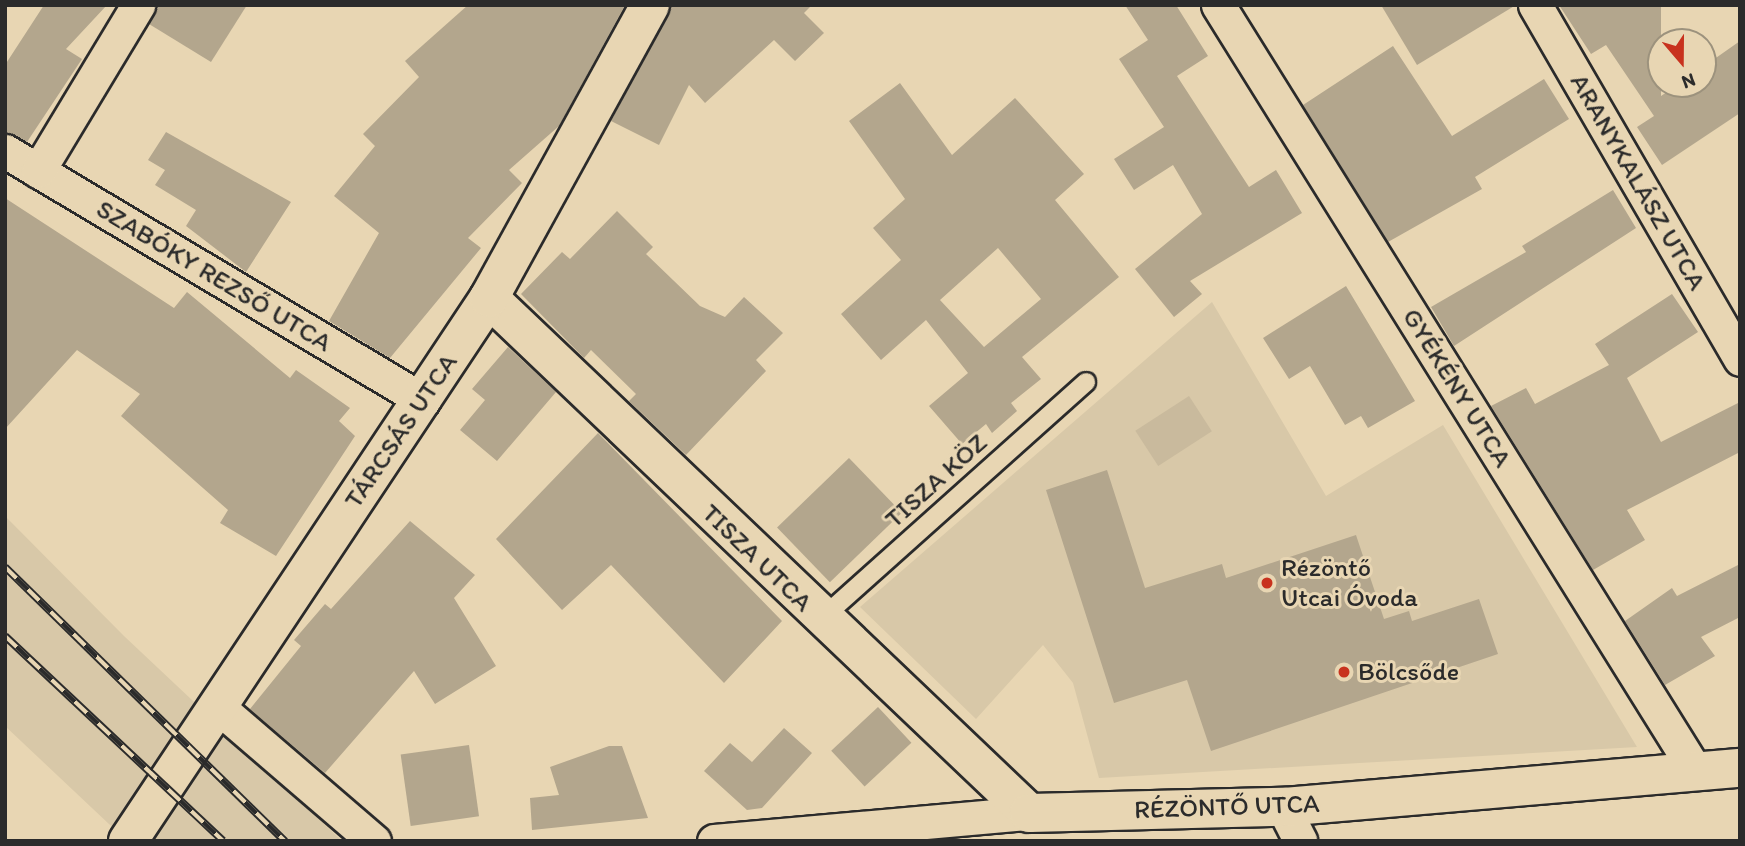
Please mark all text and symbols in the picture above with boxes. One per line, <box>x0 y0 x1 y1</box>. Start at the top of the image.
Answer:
north arrow <box>1647 28 1717 98</box>
street label: ARANYKALÁSZ UTCA <box>1563 68 1713 296</box>
street label: SZABÓKY REZSŐ UTCA <box>91 193 337 359</box>
street label: GYÉKÉNY UTCA <box>1396 303 1518 473</box>
street label: TÁRCSÁS UTCA <box>338 348 464 514</box>
street label: TISZA KÖZ <box>879 427 993 535</box>
street label: TISZA UTCA <box>695 498 819 618</box>
place label: Rézöntő Utcai Óvoda <box>1281 552 1417 614</box>
marker: Rézöntő Utcai Óvoda <box>1259 575 1275 591</box>
place label: Bölcsőde <box>1358 656 1459 688</box>
marker: Bölcsőde <box>1336 664 1352 680</box>
street label: RÉZÖNTŐ UTCA <box>1134 788 1320 826</box>

